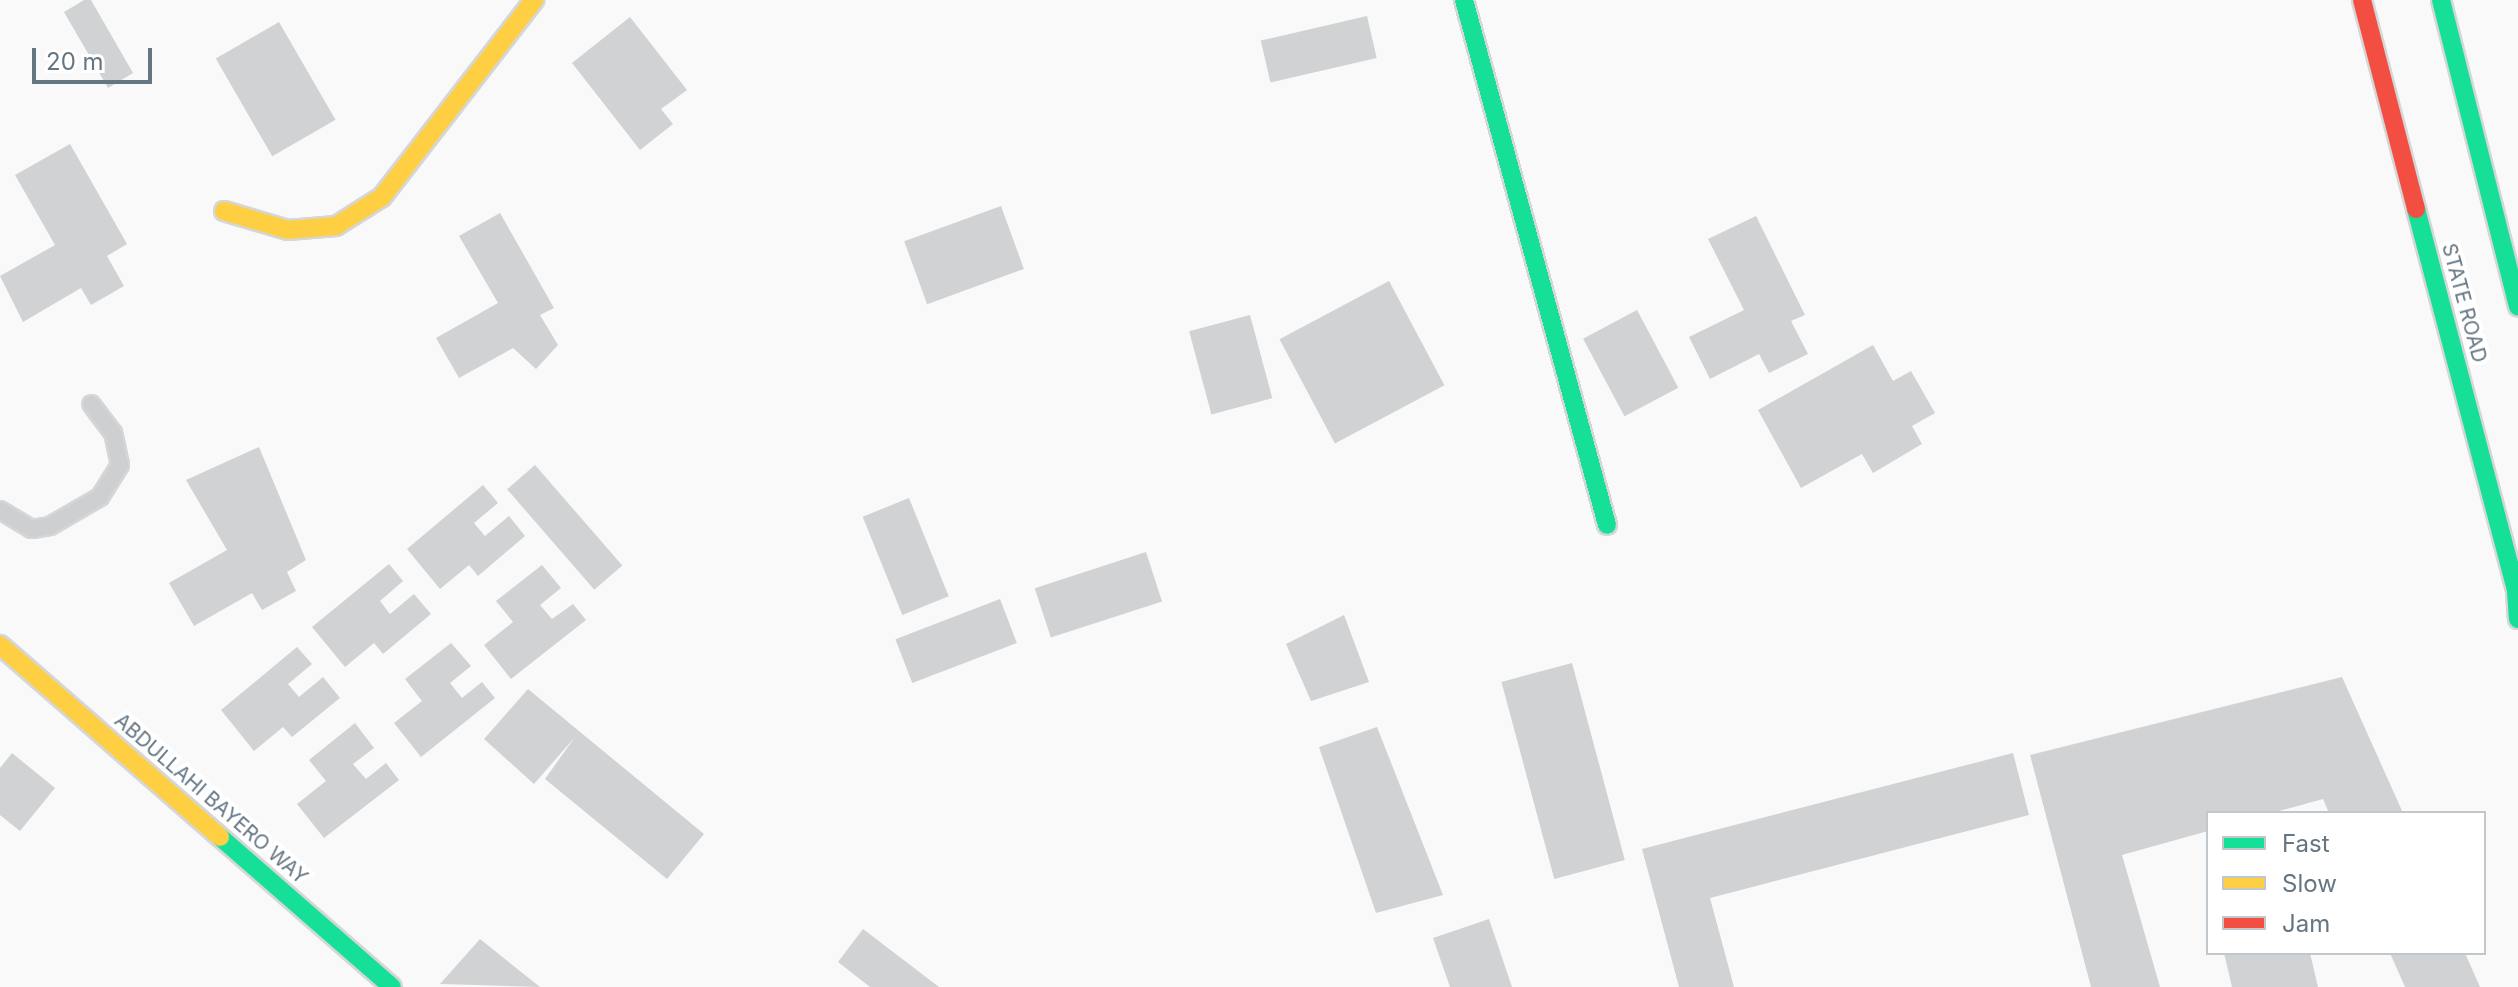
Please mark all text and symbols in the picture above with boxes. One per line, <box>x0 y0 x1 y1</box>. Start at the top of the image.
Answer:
scale bar <box>36 32 156 82</box>
text: 20 m <box>46 47 104 76</box>
street label: STATE ROAD <box>2437 241 2491 365</box>
street label: ABDULLAHI BAYERO WAY <box>110 709 312 889</box>
legend <box>2206 811 2486 955</box>
text: Fast <box>2282 829 2330 858</box>
text: Slow <box>2282 869 2337 898</box>
text: Jam <box>2282 909 2330 938</box>

